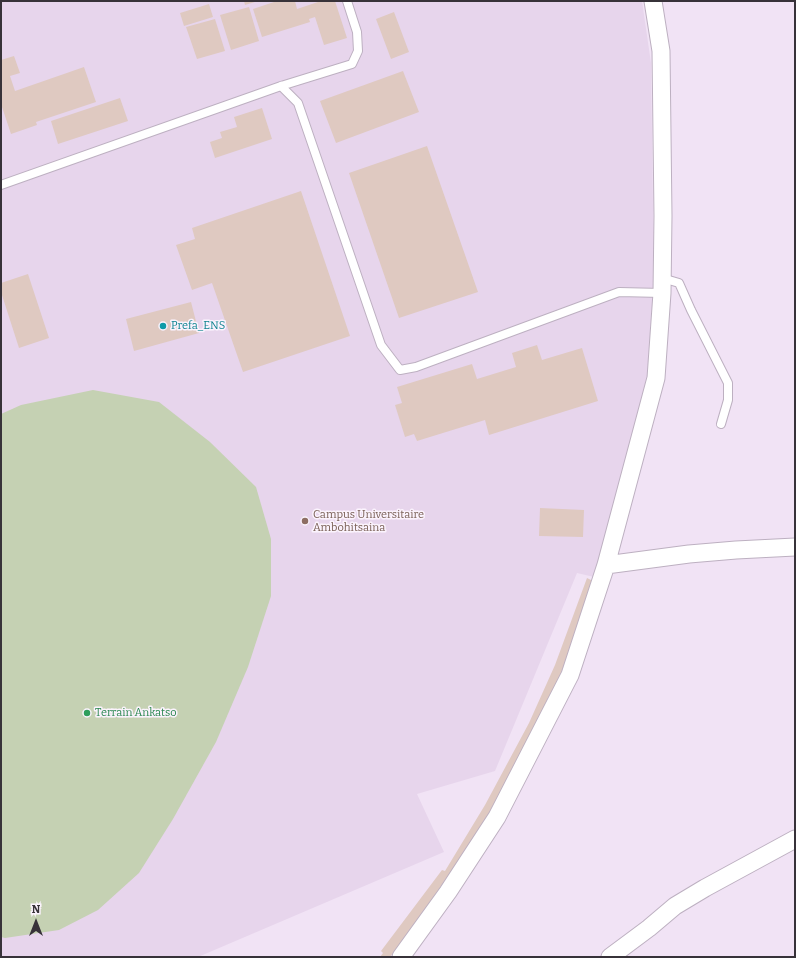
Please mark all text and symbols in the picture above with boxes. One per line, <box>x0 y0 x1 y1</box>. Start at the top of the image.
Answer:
place label: Prefa_ENS <box>171 319 225 333</box>
marker: Prefa_ENS <box>158 321 168 331</box>
place label: Campus Universitaire Ambohitsaina <box>313 508 424 534</box>
marker: Campus Universitaire Ambohitsaina <box>300 516 310 526</box>
place label: Terrain Ankatso <box>95 706 177 720</box>
marker: Terrain Ankatso <box>82 708 92 718</box>
north arrow <box>16 902 56 942</box>
text: N <box>32 903 40 916</box>

